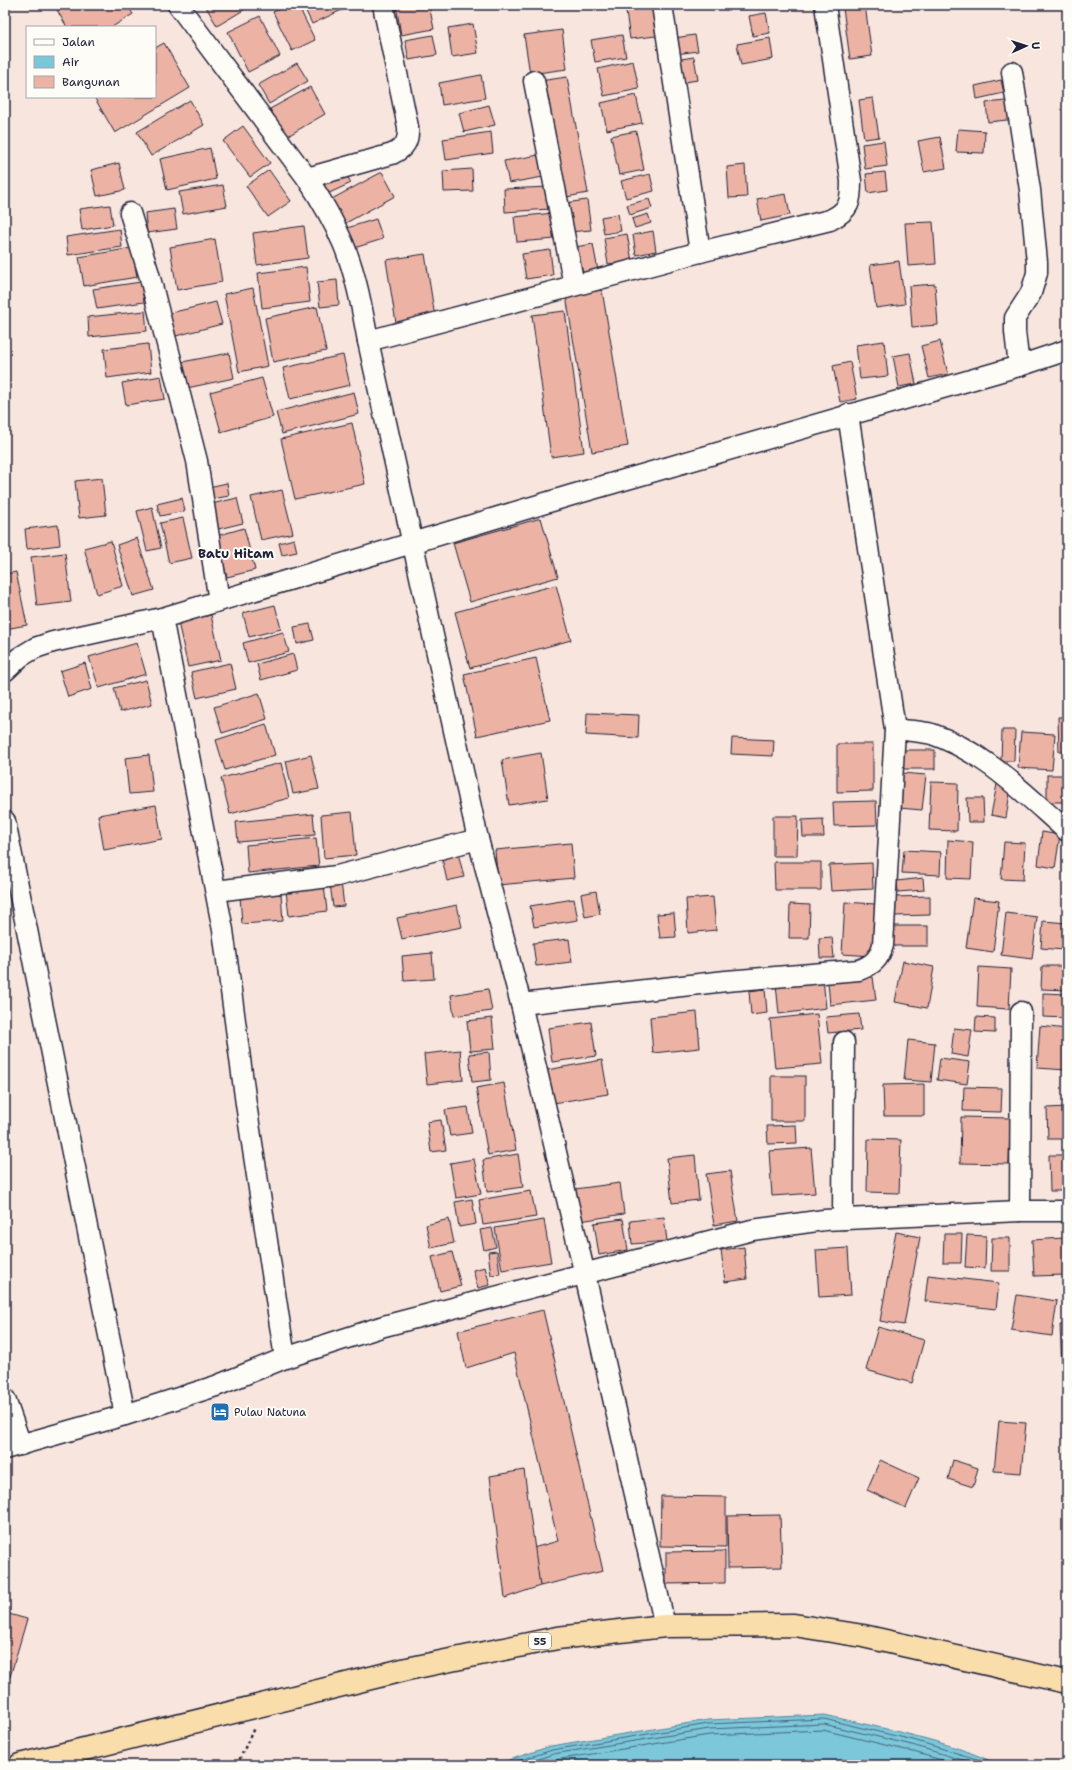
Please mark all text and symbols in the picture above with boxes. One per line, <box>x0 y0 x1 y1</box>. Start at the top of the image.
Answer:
legend <box>26 26 156 98</box>
north arrow <box>1006 26 1046 66</box>
text: Jalan <box>62 34 95 50</box>
text: U <box>1028 41 1043 50</box>
text: Air <box>62 54 80 70</box>
text: Bangunan <box>62 74 120 90</box>
district label: Batu Hitam <box>198 545 274 562</box>
hotel icon: Pulau Natuna <box>209 1401 231 1423</box>
place label: Pulau Natuna <box>234 1405 306 1420</box>
road number: 55 <box>529 1633 551 1649</box>

